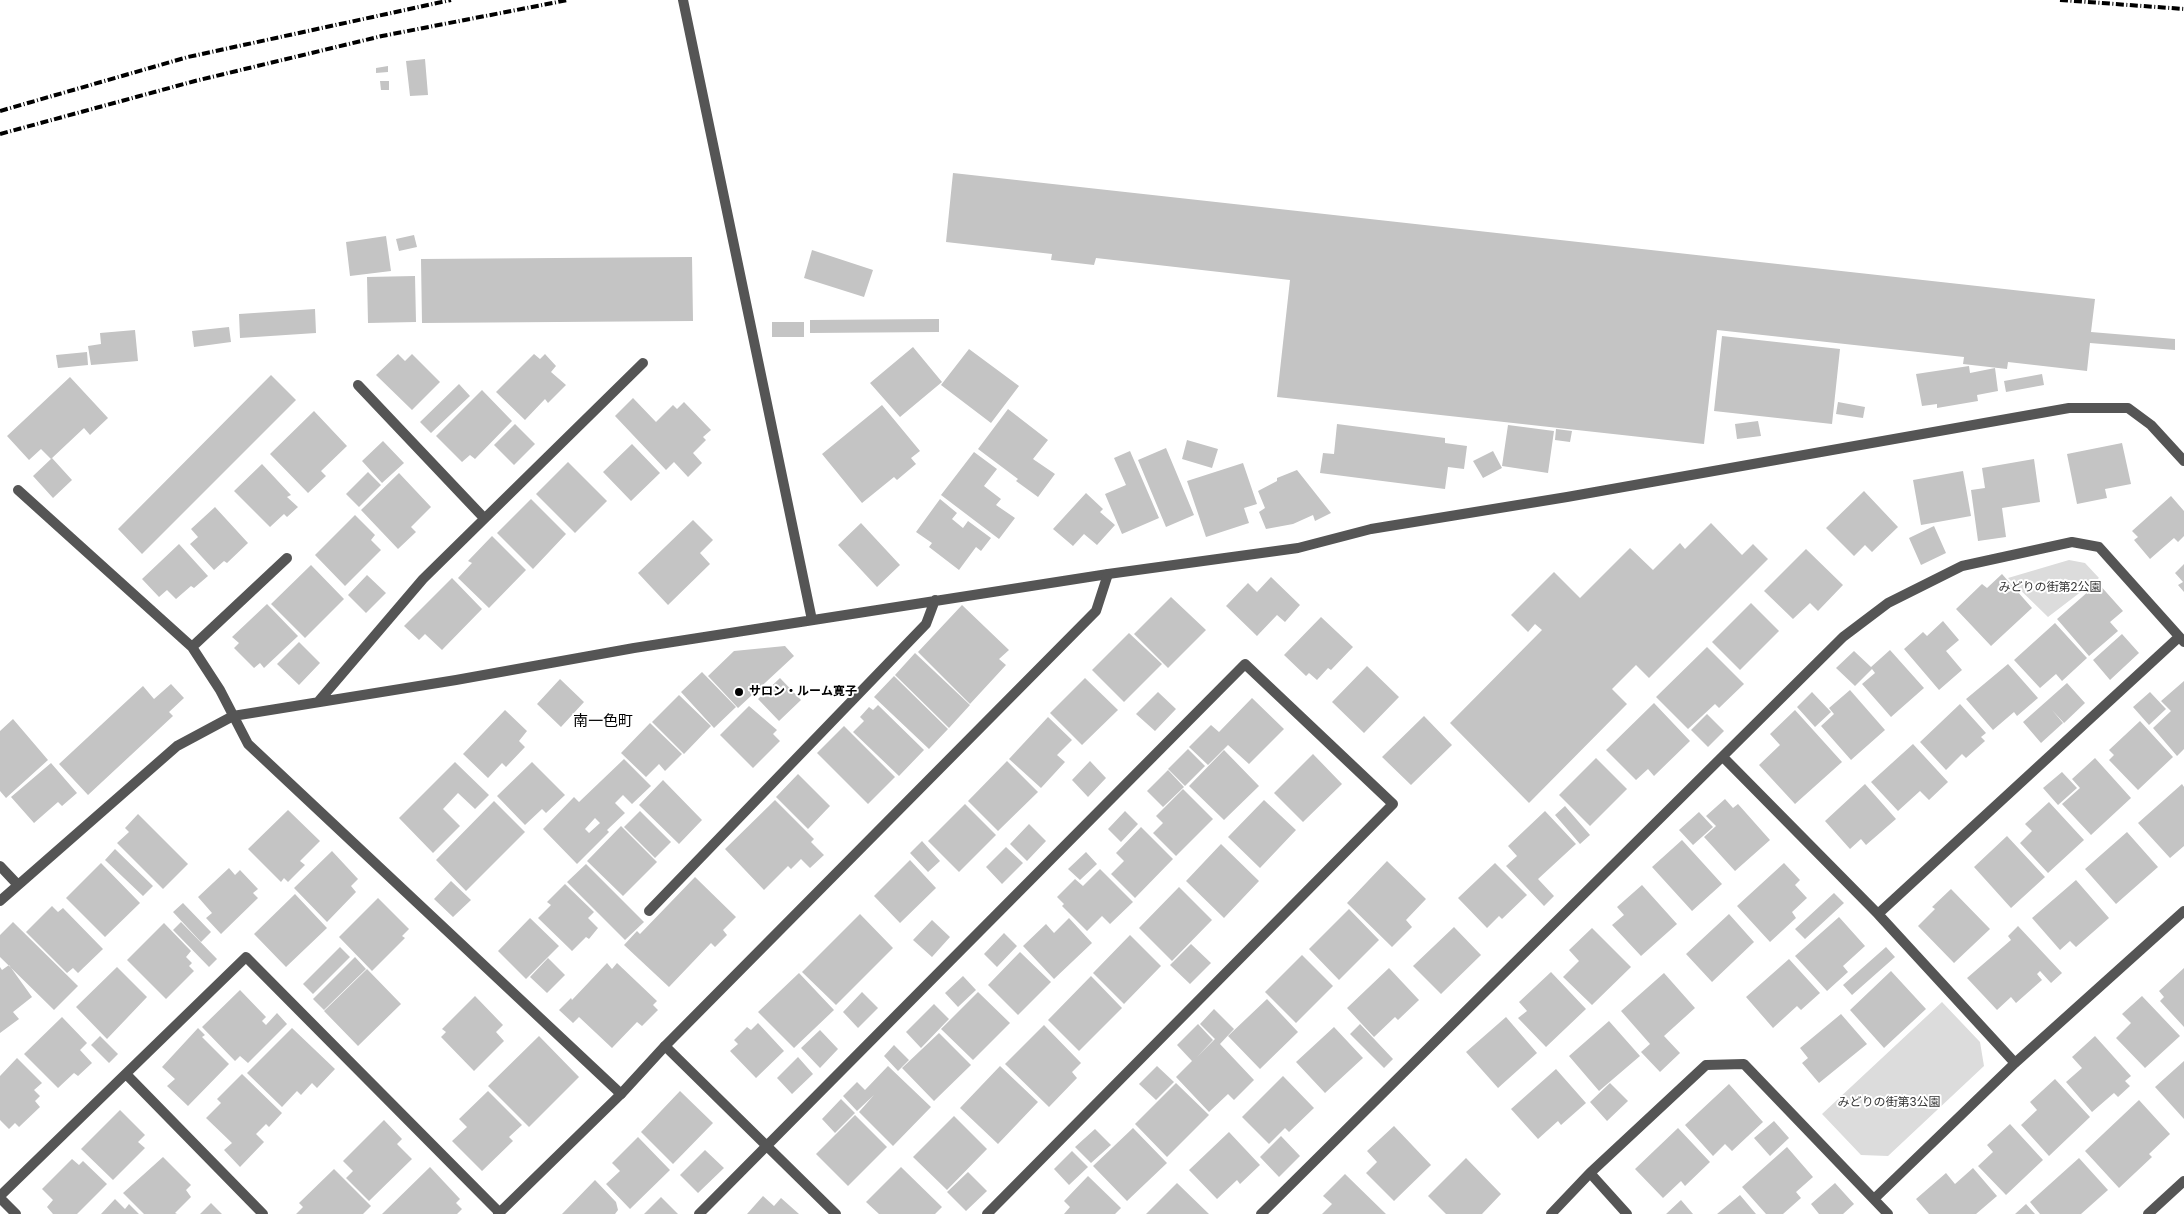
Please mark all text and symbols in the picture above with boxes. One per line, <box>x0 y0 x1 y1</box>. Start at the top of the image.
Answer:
park label: みどりの街第2公園 <box>1999 581 2101 595</box>
place label: サロン・ルーム寛子 <box>749 685 857 699</box>
marker: サロン・ルーム寛子 <box>733 686 745 698</box>
district label: 南一色町 <box>573 713 633 731</box>
park label: みどりの街第3公園 <box>1837 1096 1941 1110</box>

